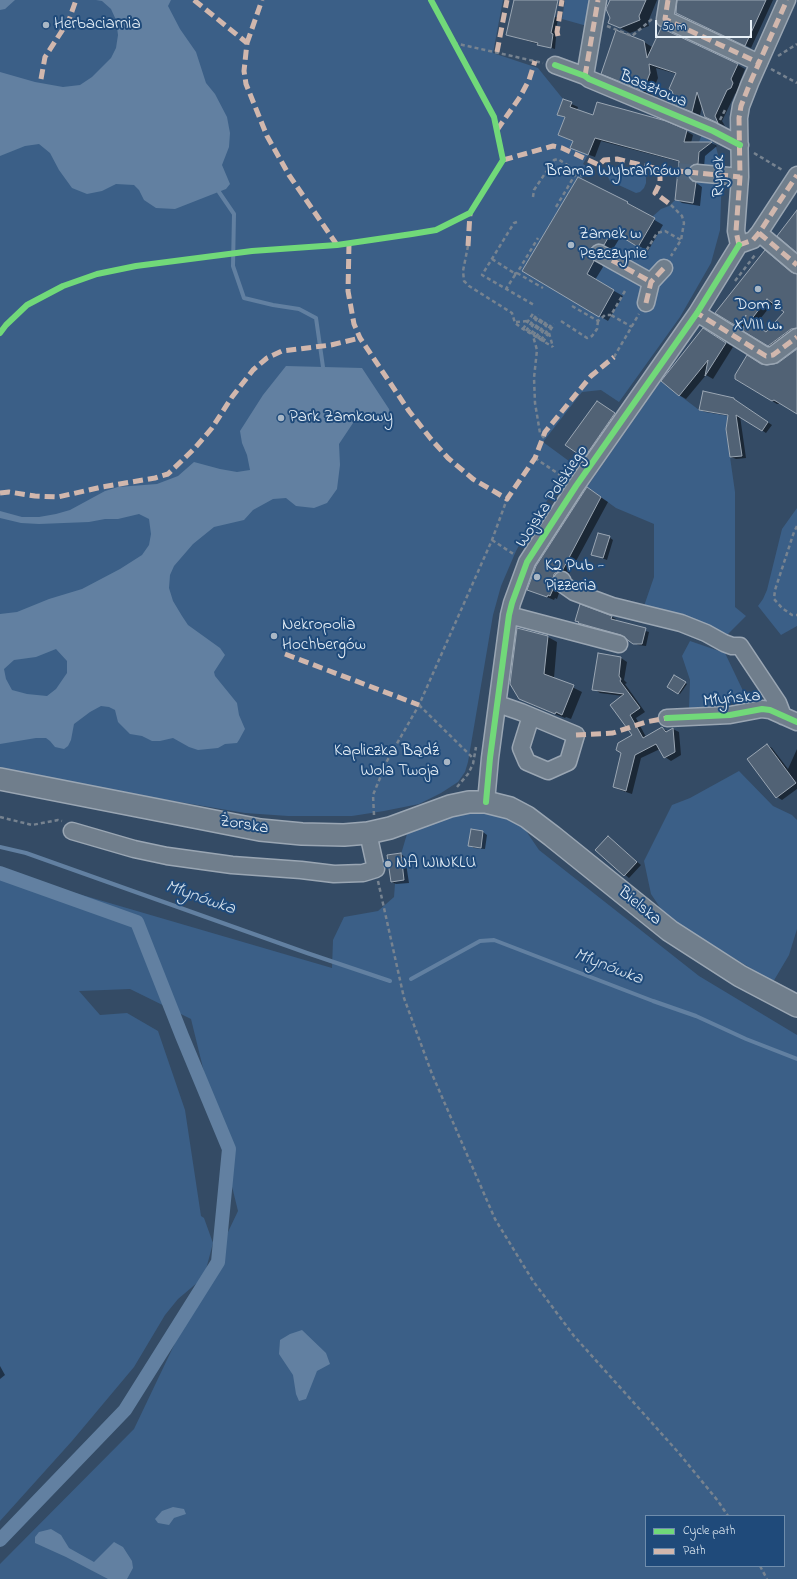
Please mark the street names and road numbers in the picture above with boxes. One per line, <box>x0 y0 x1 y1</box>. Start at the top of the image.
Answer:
street label: Basztowa <box>616 67 690 113</box>
street label: Rynek <box>709 155 731 197</box>
street label: Wojska Polskiego <box>512 442 594 552</box>
street label: Młyńska <box>702 687 762 713</box>
street label: Żorska <box>218 812 270 840</box>
street label: Bielska <box>613 883 665 931</box>

